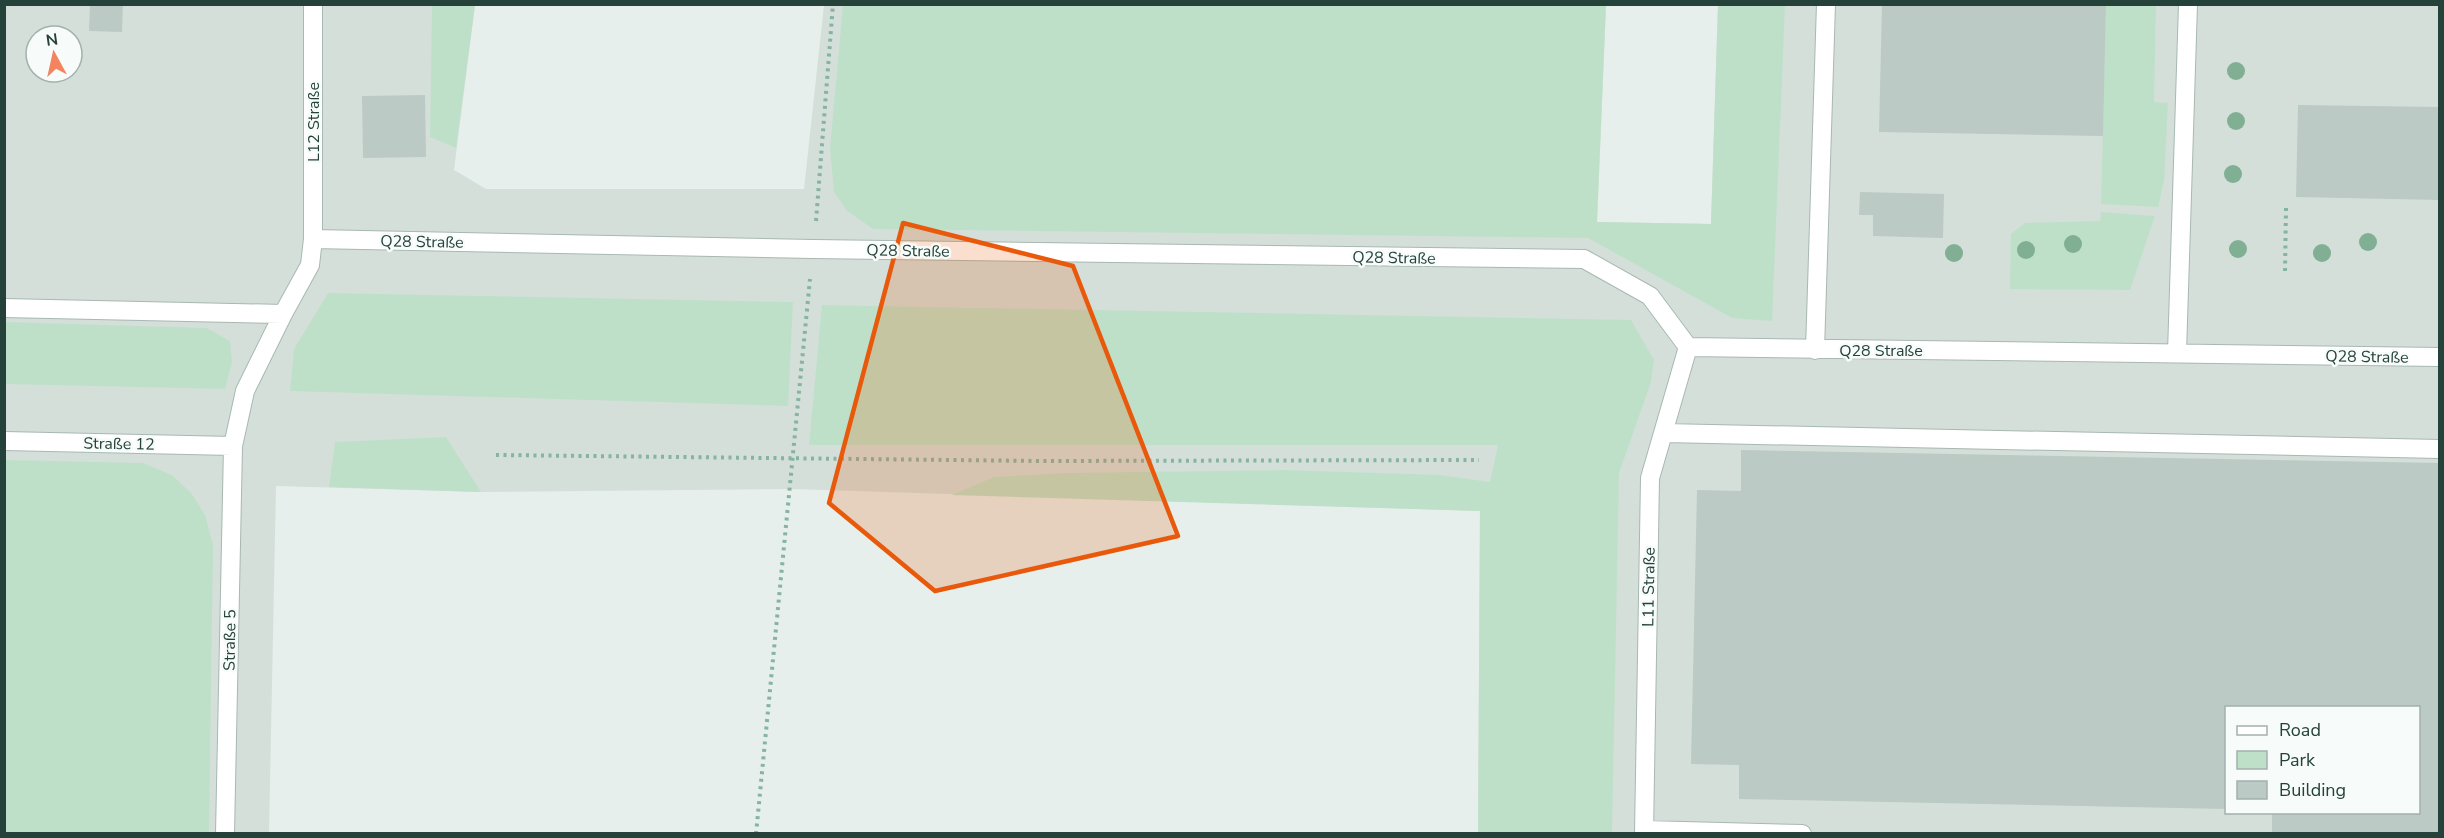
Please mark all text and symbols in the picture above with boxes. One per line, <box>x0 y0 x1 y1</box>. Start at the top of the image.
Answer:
north arrow <box>24 24 84 84</box>
text: N <box>45 28 60 52</box>
street label: L12 Straße <box>303 82 325 162</box>
street label: Q28 Straße <box>380 230 464 254</box>
street label: Q28 Straße <box>866 239 950 263</box>
street label: Q28 Straße <box>1352 246 1436 270</box>
street label: Q28 Straße <box>1839 340 1923 362</box>
street label: Q28 Straße <box>2325 345 2409 369</box>
street label: Straße 12 <box>83 432 155 456</box>
street label: L11 Straße <box>1637 547 1661 627</box>
street label: Straße 5 <box>218 609 242 671</box>
legend <box>2225 706 2420 814</box>
text: Road <box>2279 718 2321 742</box>
text: Park <box>2279 748 2316 772</box>
text: Building <box>2279 778 2346 802</box>

